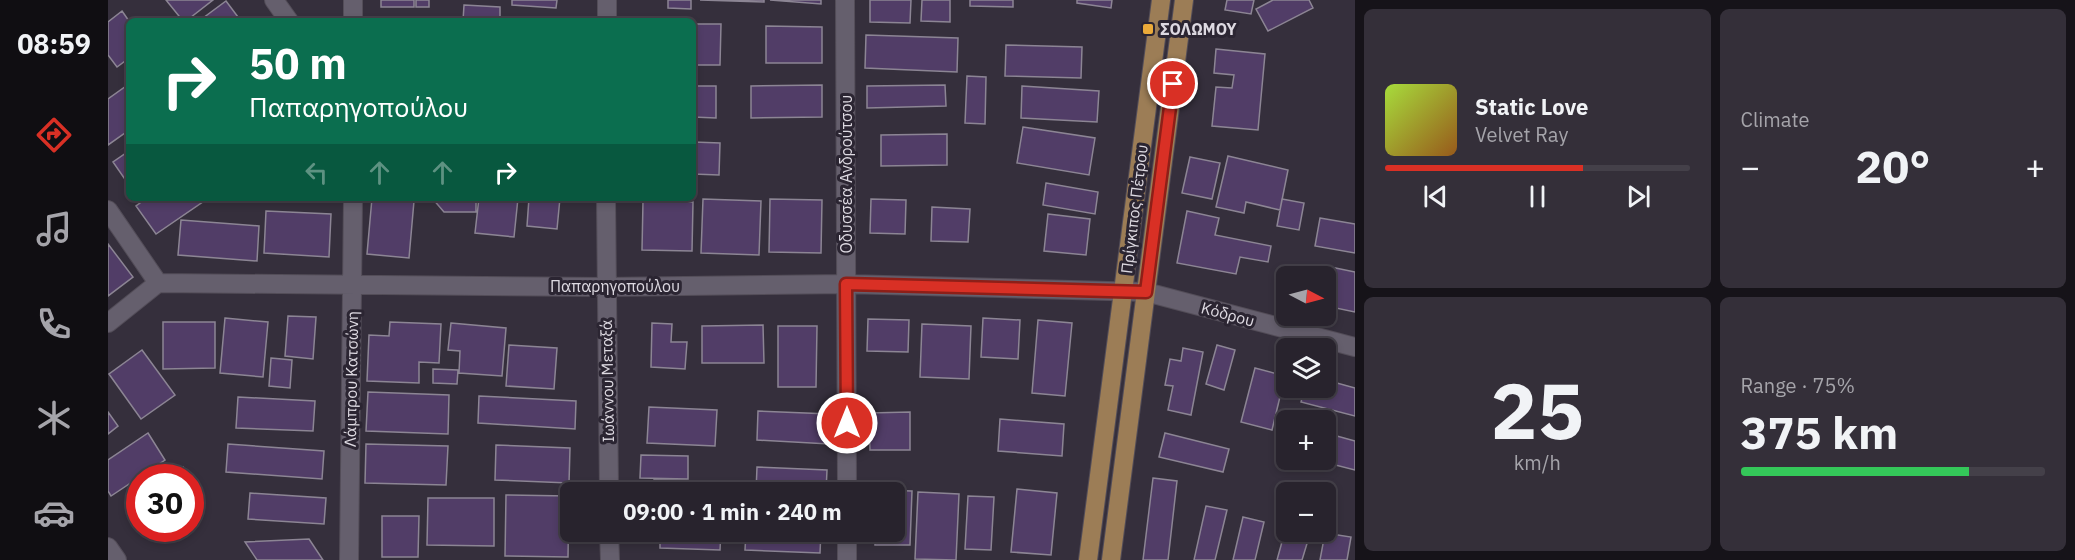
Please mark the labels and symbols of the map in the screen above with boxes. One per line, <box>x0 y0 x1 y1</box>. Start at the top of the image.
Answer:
place label: ΣΟΛΩΜΟΥ <box>1160 19 1237 39</box>
marker: ΣΟΛΩΜΟΥ <box>1141 22 1155 36</box>
pin <box>1147 58 1198 109</box>
street label: Οδυσσέα Ανδρούτσου <box>836 95 856 253</box>
street label: Πρίγκιπος Πέτρου <box>1116 143 1152 275</box>
north arrow <box>1276 266 1336 326</box>
street label: Παπαρηγοπούλου <box>550 276 680 296</box>
street label: Κόδρου <box>1199 297 1257 331</box>
street label: Λάμπρου Κατσώνη <box>340 311 362 447</box>
street label: Ιωάννου Μεταξά <box>596 320 618 442</box>
position arrow <box>815 391 879 455</box>
speed limit sign: 30 <box>126 464 204 542</box>

